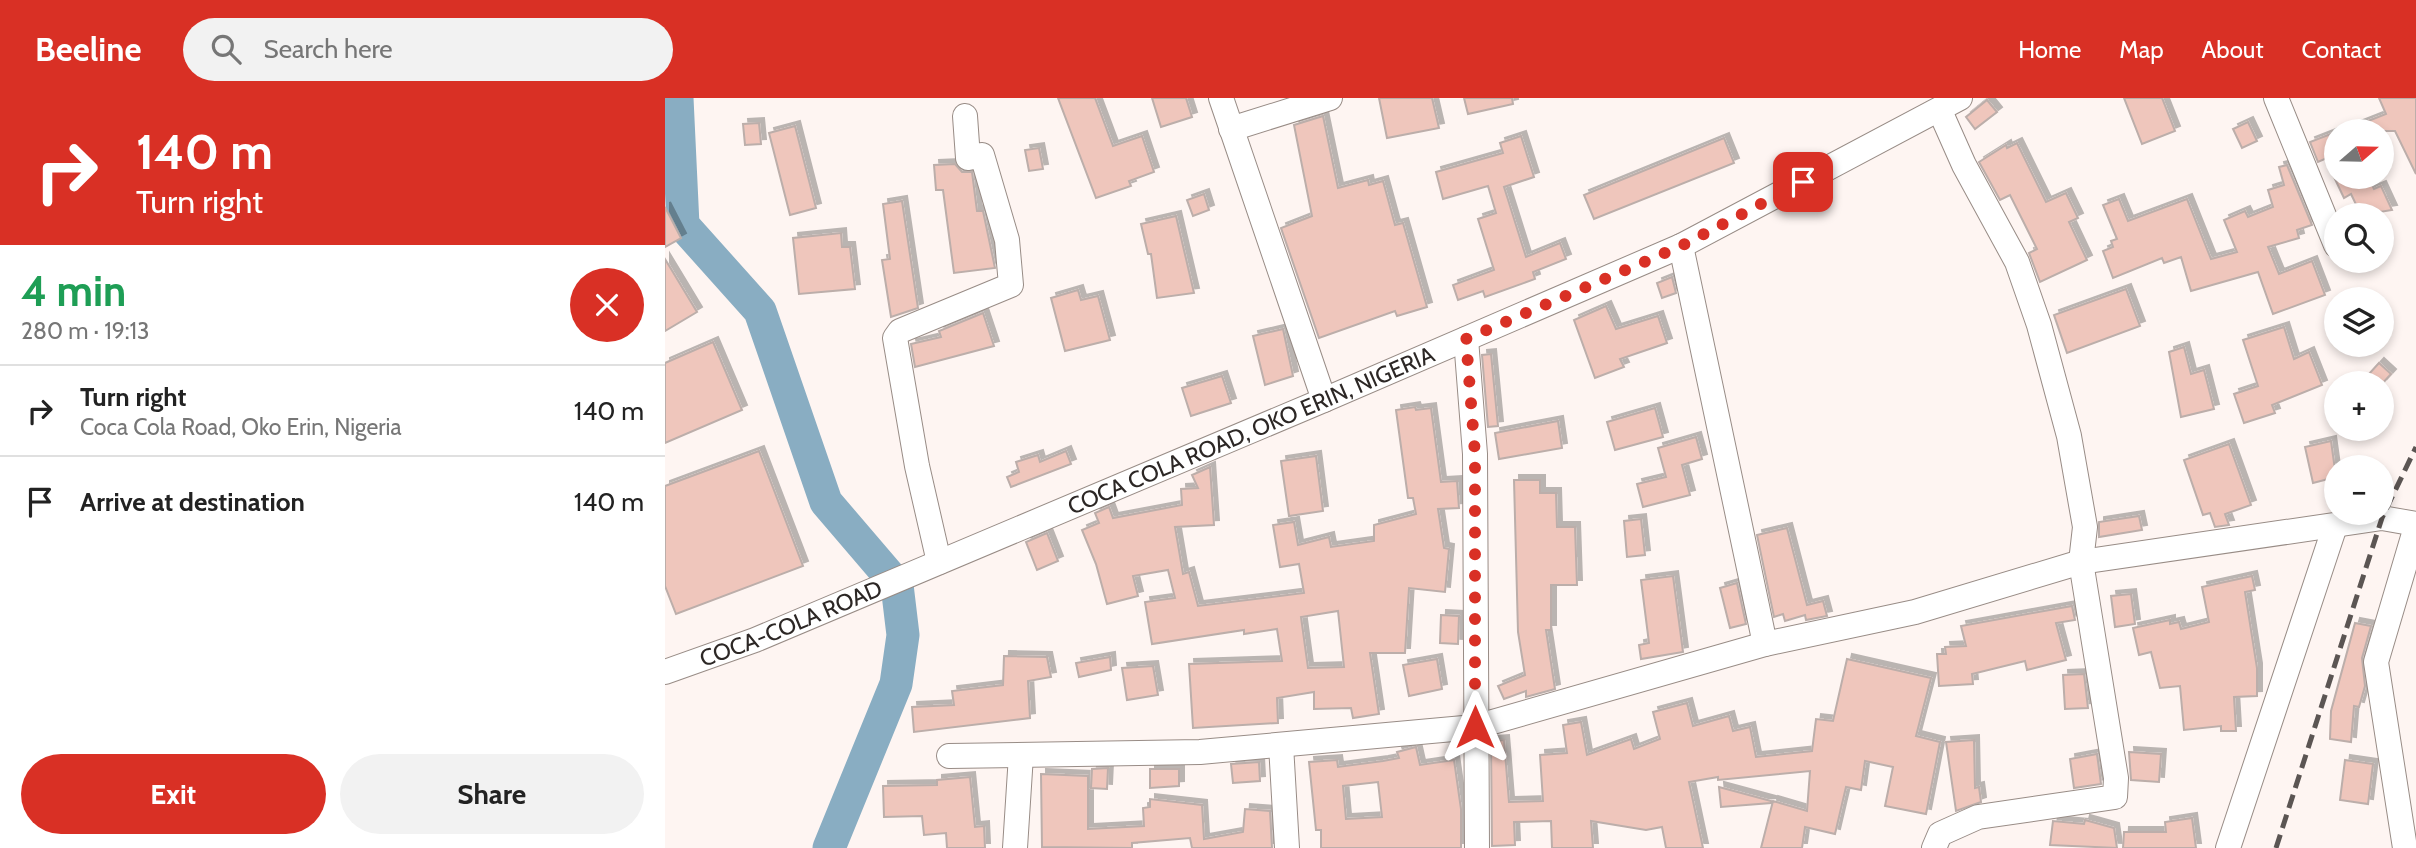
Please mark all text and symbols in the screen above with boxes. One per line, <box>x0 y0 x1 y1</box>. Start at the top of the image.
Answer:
search box <box>183 18 673 81</box>
text: Beeline <box>35 29 141 69</box>
icon: search <box>207 30 245 68</box>
text: Search here <box>263 33 393 65</box>
text: Home <box>2018 35 2081 64</box>
text: Map <box>2119 35 2164 64</box>
text: About <box>2202 35 2264 64</box>
text: Contact <box>2302 35 2381 64</box>
north arrow <box>2324 119 2394 189</box>
map controls <box>2324 119 2394 525</box>
text: 140 m <box>136 122 273 181</box>
icon: right <box>21 126 112 217</box>
pin <box>1773 152 1833 212</box>
icon: arrive <box>1784 163 1822 201</box>
text: Turn right <box>136 182 263 221</box>
button: search <box>2324 203 2394 273</box>
text: 4 min <box>21 265 126 317</box>
button: close <box>570 268 644 342</box>
button: layers <box>2324 287 2394 357</box>
text: 280 m · 19:13 <box>21 317 150 345</box>
street label: COCA COLA ROAD, OKO ERIN, NIGERIA <box>1063 340 1439 521</box>
button: + <box>2324 371 2394 441</box>
text: Turn right <box>80 381 186 413</box>
icon: right <box>21 392 59 430</box>
text: 140 m <box>574 395 644 427</box>
text: Coca Cola Road, Oko Erin, Nigeria <box>80 413 401 441</box>
button: − <box>2324 455 2394 525</box>
icon: arrive <box>21 483 59 521</box>
text: Arrive at destination <box>80 486 305 518</box>
text: 140 m <box>574 486 644 518</box>
street label: COCA-COLA ROAD <box>696 574 886 673</box>
position arrow <box>1438 690 1512 764</box>
button: Exit <box>21 754 326 834</box>
button: Share <box>340 754 644 834</box>

